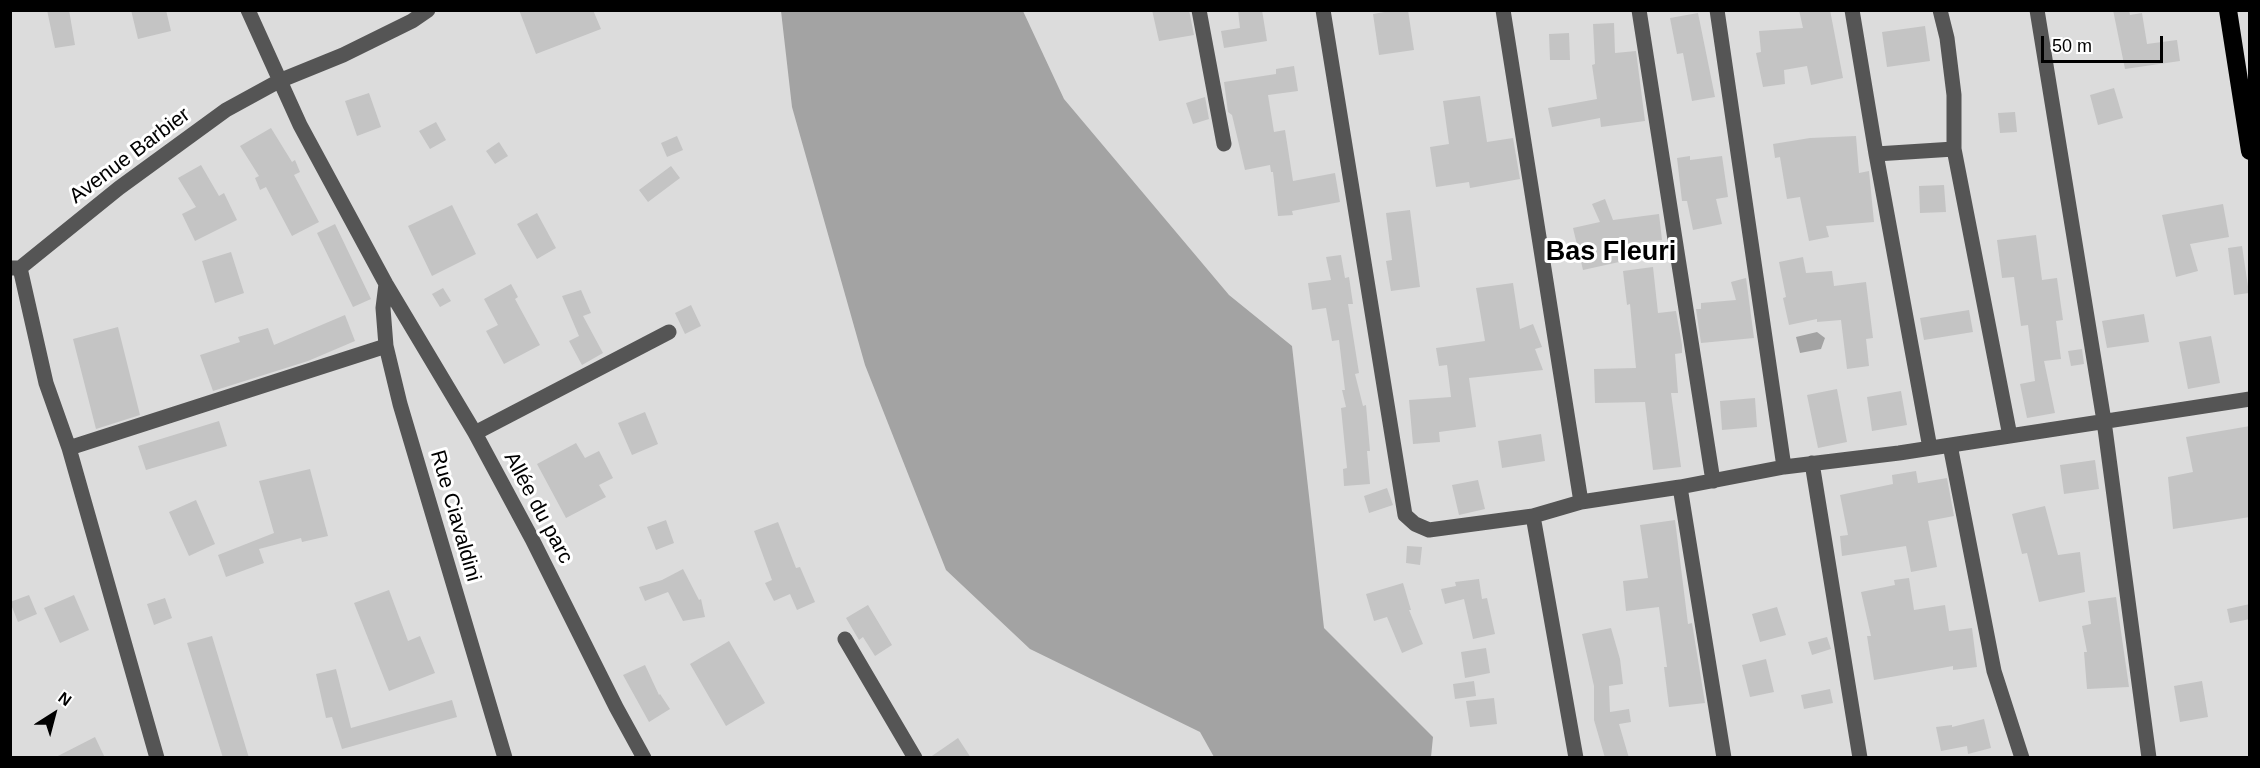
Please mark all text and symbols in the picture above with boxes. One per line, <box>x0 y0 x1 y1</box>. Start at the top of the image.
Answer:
scale bar <box>2044 24 2166 62</box>
text: 50 m <box>2052 36 2092 56</box>
street label: Avenue Barbier <box>65 102 195 210</box>
district label: Bas Fleuri <box>1546 237 1676 269</box>
street label: Rue Ciavaldini <box>424 447 486 585</box>
street label: Allée du parc <box>498 448 578 568</box>
north arrow <box>24 684 84 744</box>
text: N <box>55 689 75 709</box>

